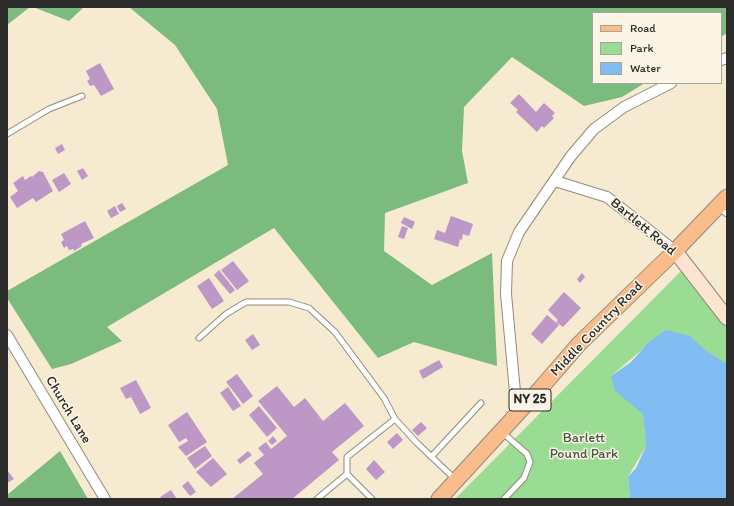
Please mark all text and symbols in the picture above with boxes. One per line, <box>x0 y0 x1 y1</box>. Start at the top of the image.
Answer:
legend <box>592 12 722 84</box>
text: Road <box>630 21 656 35</box>
text: Park <box>630 41 654 55</box>
text: Water <box>630 61 661 75</box>
street label: Bartlett Road <box>607 195 679 259</box>
street label: Middle Country Road <box>547 278 647 380</box>
street label: Church Lane <box>41 373 95 447</box>
road number: NY 25 <box>509 389 551 411</box>
park label: Barlett Pound Park <box>550 430 618 462</box>

